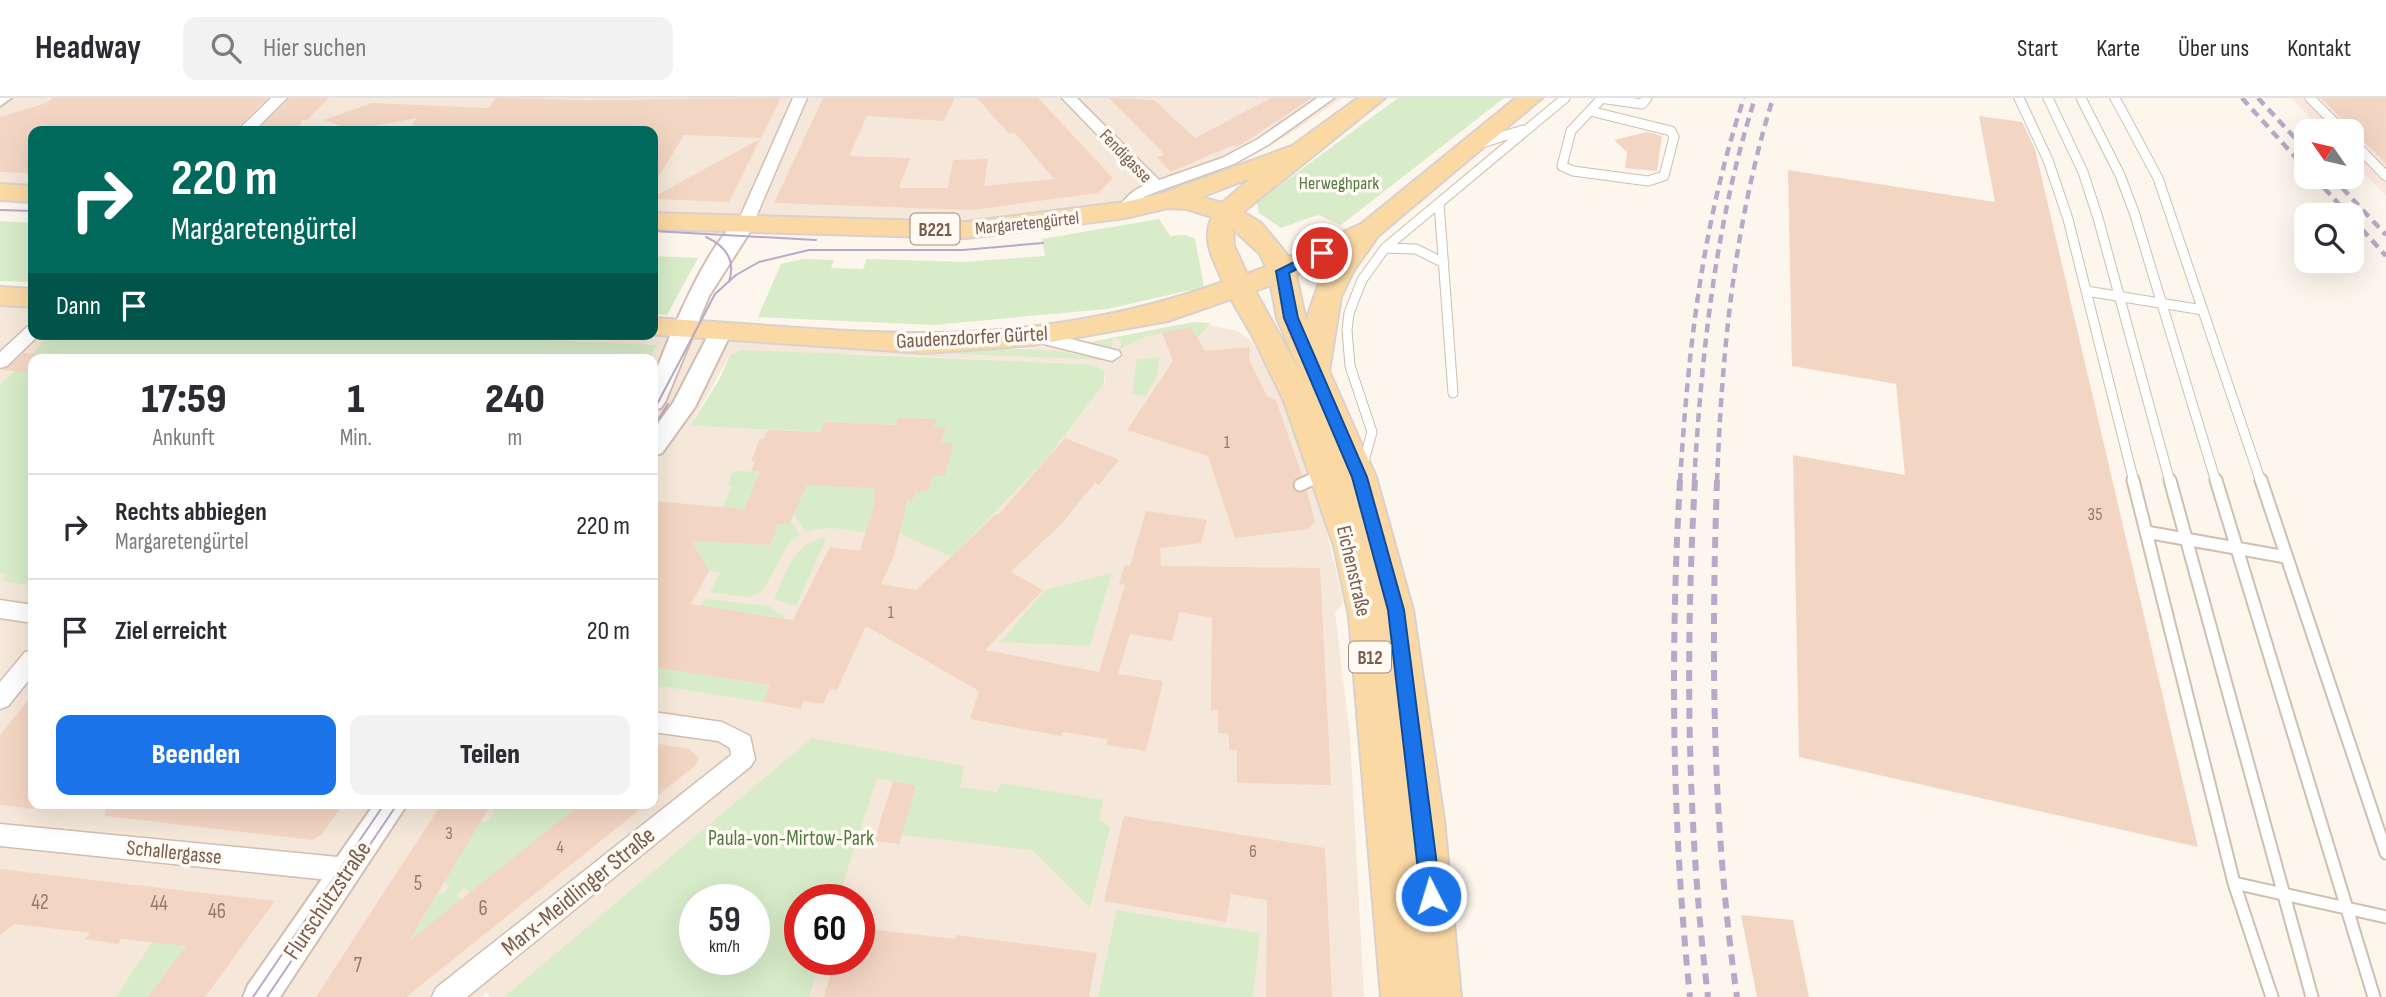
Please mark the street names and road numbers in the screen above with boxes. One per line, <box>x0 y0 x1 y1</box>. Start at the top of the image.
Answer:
street label: Fendigasse <box>1095 125 1156 187</box>
street label: Margaretengürtel <box>974 208 1080 239</box>
road number: B221 <box>911 214 960 244</box>
street label: Gaudenzdorfer Gürtel <box>895 321 1049 354</box>
street label: Eichenstraße <box>1331 523 1376 619</box>
road number: B12 <box>1349 642 1391 672</box>
street label: Marx-Meidlinger Straße <box>496 821 661 962</box>
street label: Schallergasse <box>125 835 223 870</box>
street label: Flurschützstraße <box>277 836 378 965</box>

